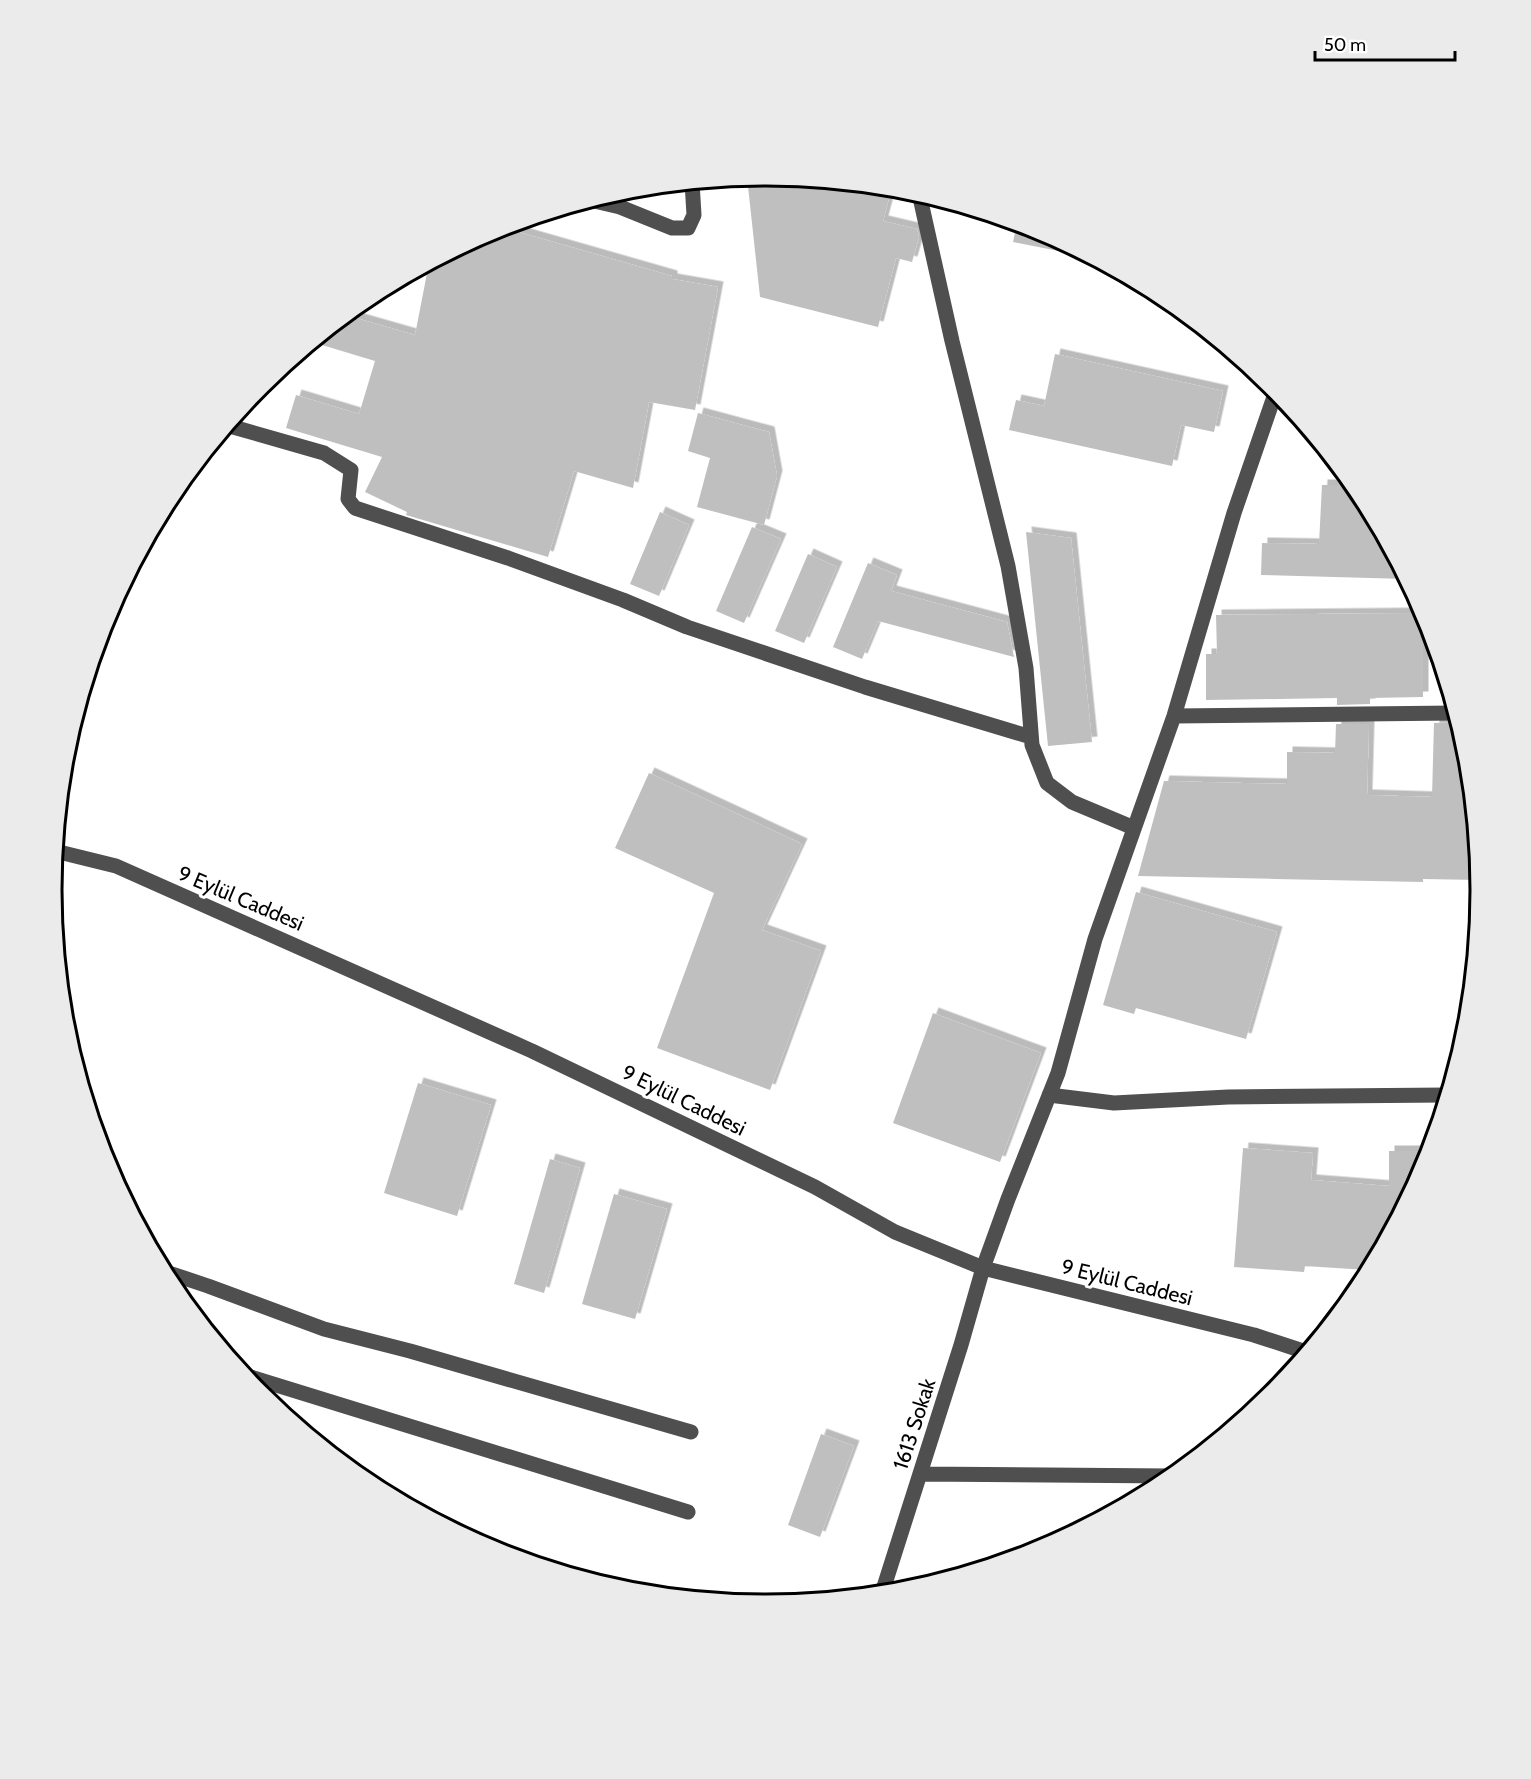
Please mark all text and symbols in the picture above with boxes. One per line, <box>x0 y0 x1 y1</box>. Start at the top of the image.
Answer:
scale bar <box>1315 24 1454 62</box>
text: 50 m <box>1324 34 1366 56</box>
street label: 9 Eylül Caddesi <box>174 860 308 936</box>
street label: 9 Eylül Caddesi <box>618 1059 750 1141</box>
street label: 9 Eylül Caddesi <box>1059 1254 1195 1310</box>
street label: 1613 Sokak <box>888 1375 941 1473</box>

